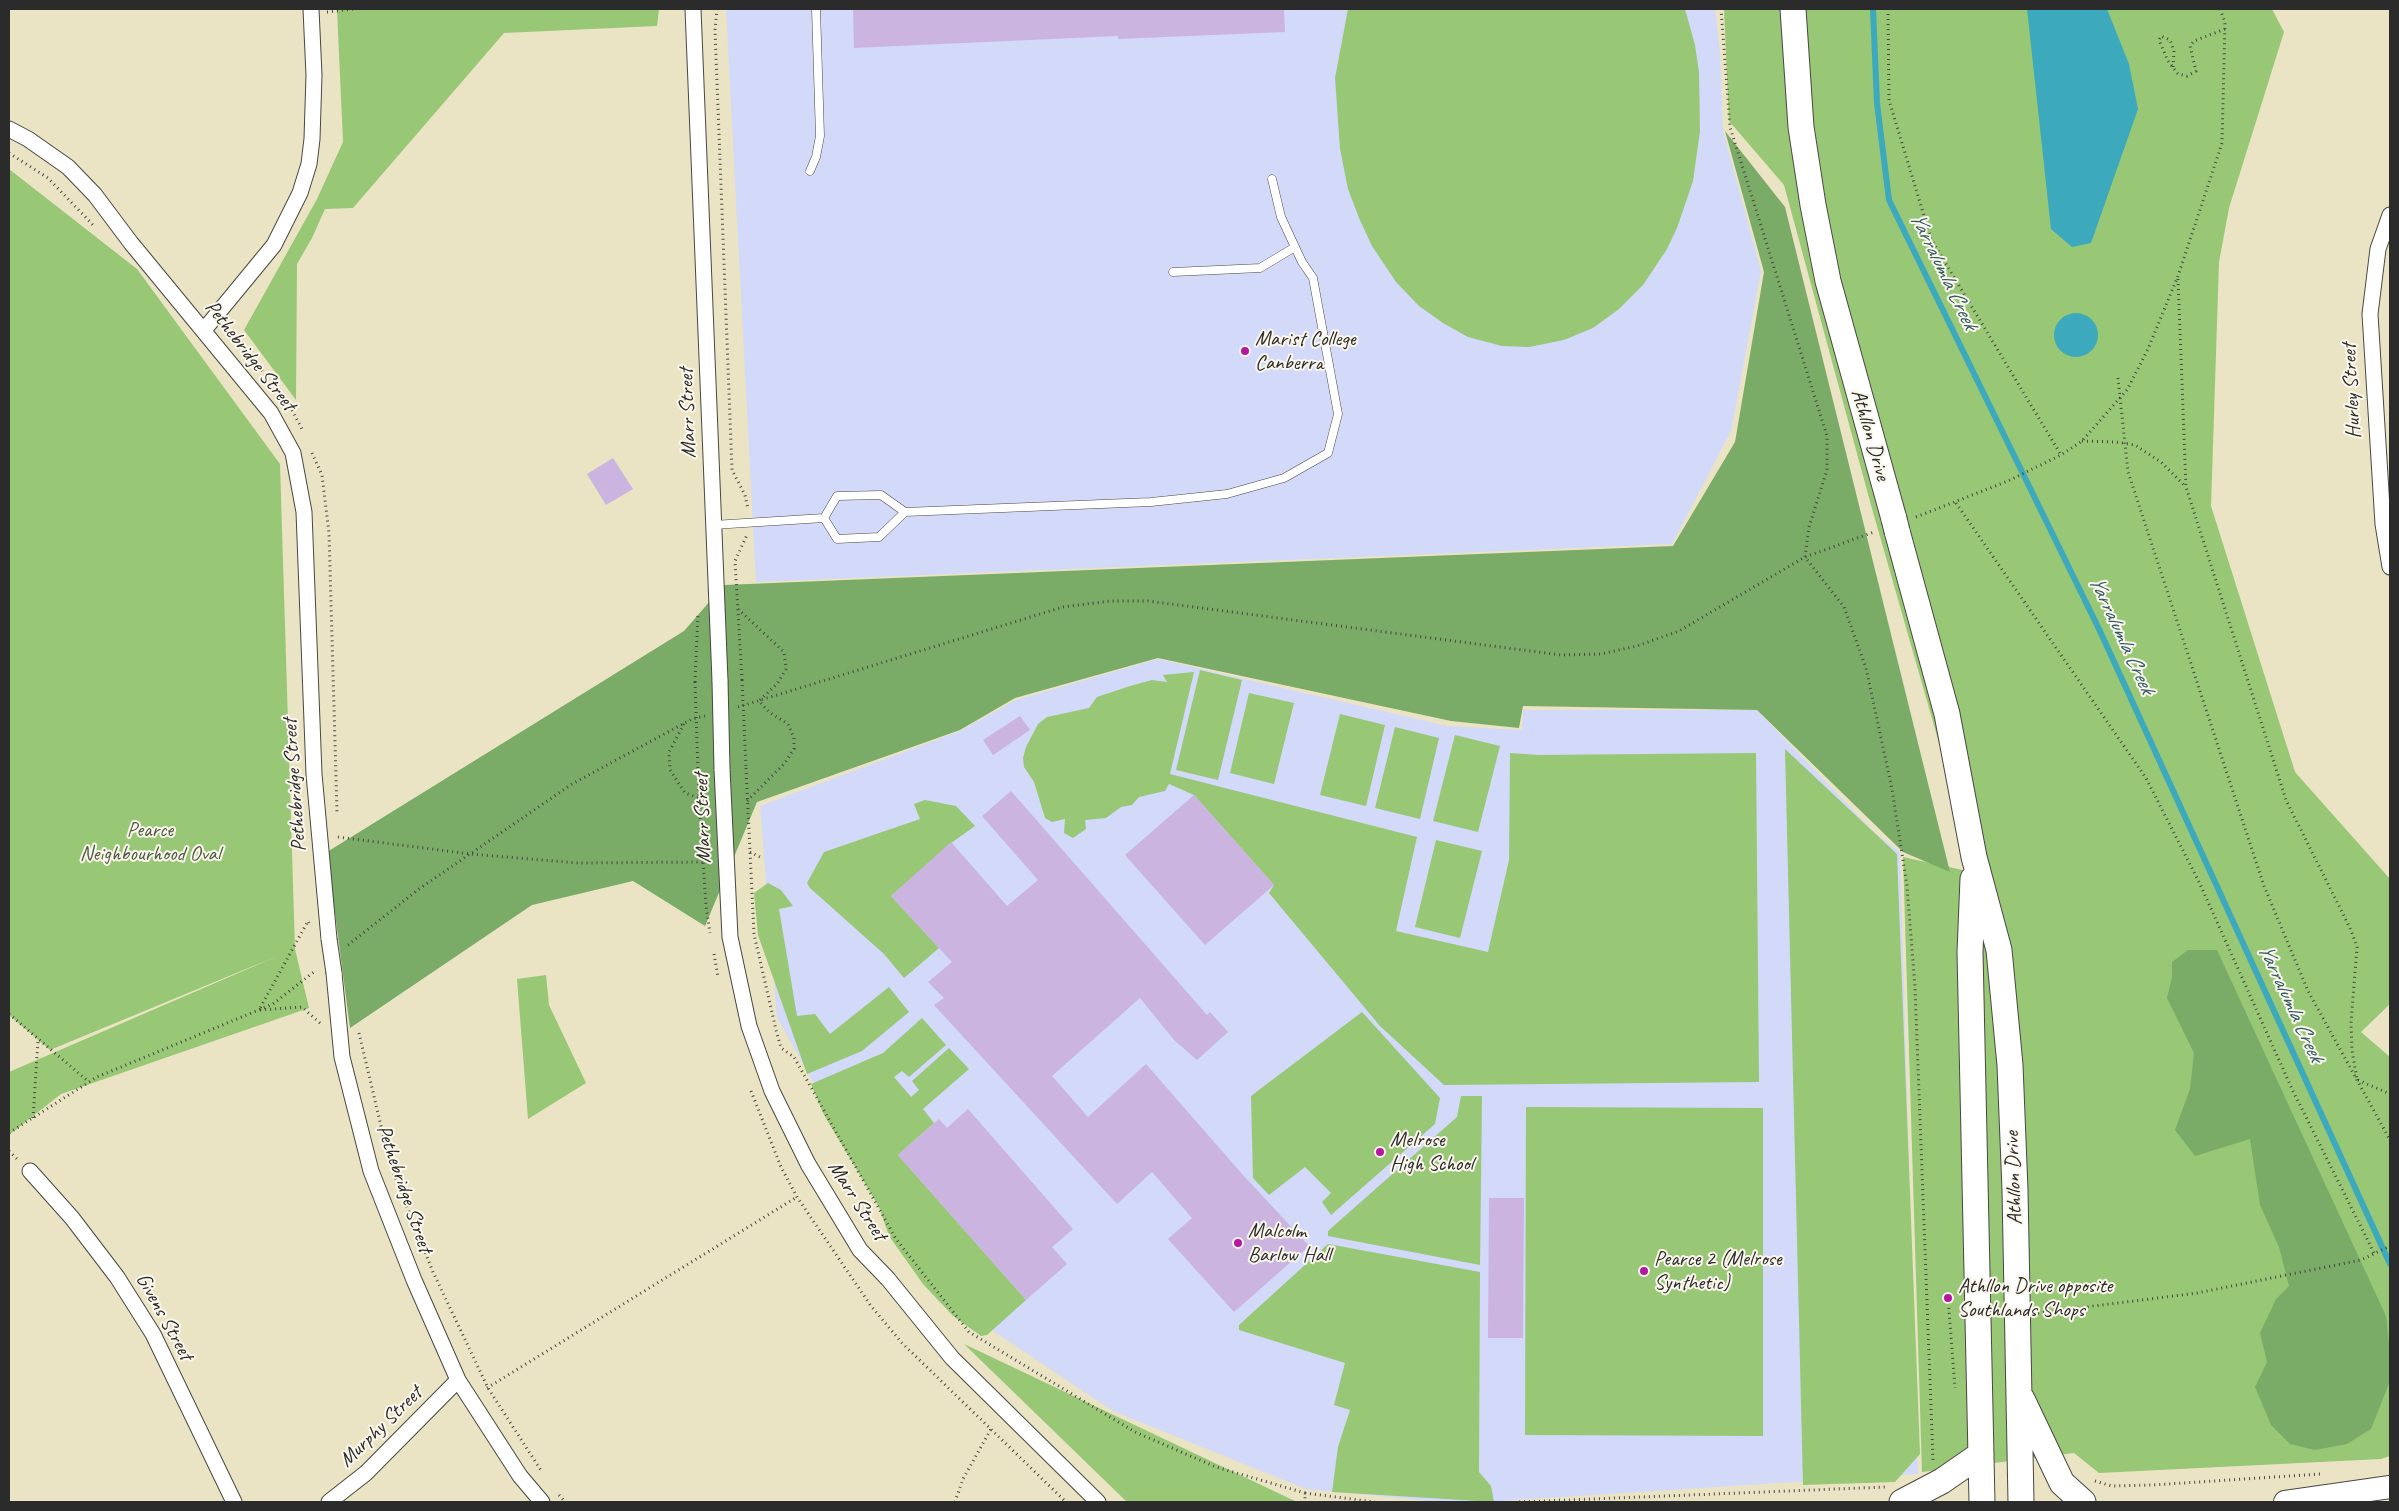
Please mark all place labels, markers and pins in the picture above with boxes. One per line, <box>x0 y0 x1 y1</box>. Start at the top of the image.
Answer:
place label: Marist College Canberra <box>1255 326 1356 376</box>
marker: Marist College Canberra <box>1239 345 1251 357</box>
place label: Melrose High School <box>1390 1127 1473 1177</box>
marker: Melrose High School <box>1374 1146 1386 1158</box>
place label: Malcolm Barlow Hall <box>1248 1218 1331 1268</box>
marker: Malcolm Barlow Hall <box>1232 1237 1244 1249</box>
place label: Pearce 2 (Melrose Synthetic) <box>1654 1246 1782 1296</box>
marker: Pearce 2 (Melrose Synthetic) <box>1638 1265 1650 1277</box>
place label: Athllon Drive opposite Southlands Shops <box>1958 1273 2112 1323</box>
marker: Athllon Drive opposite Southlands Shops <box>1942 1292 1954 1304</box>

